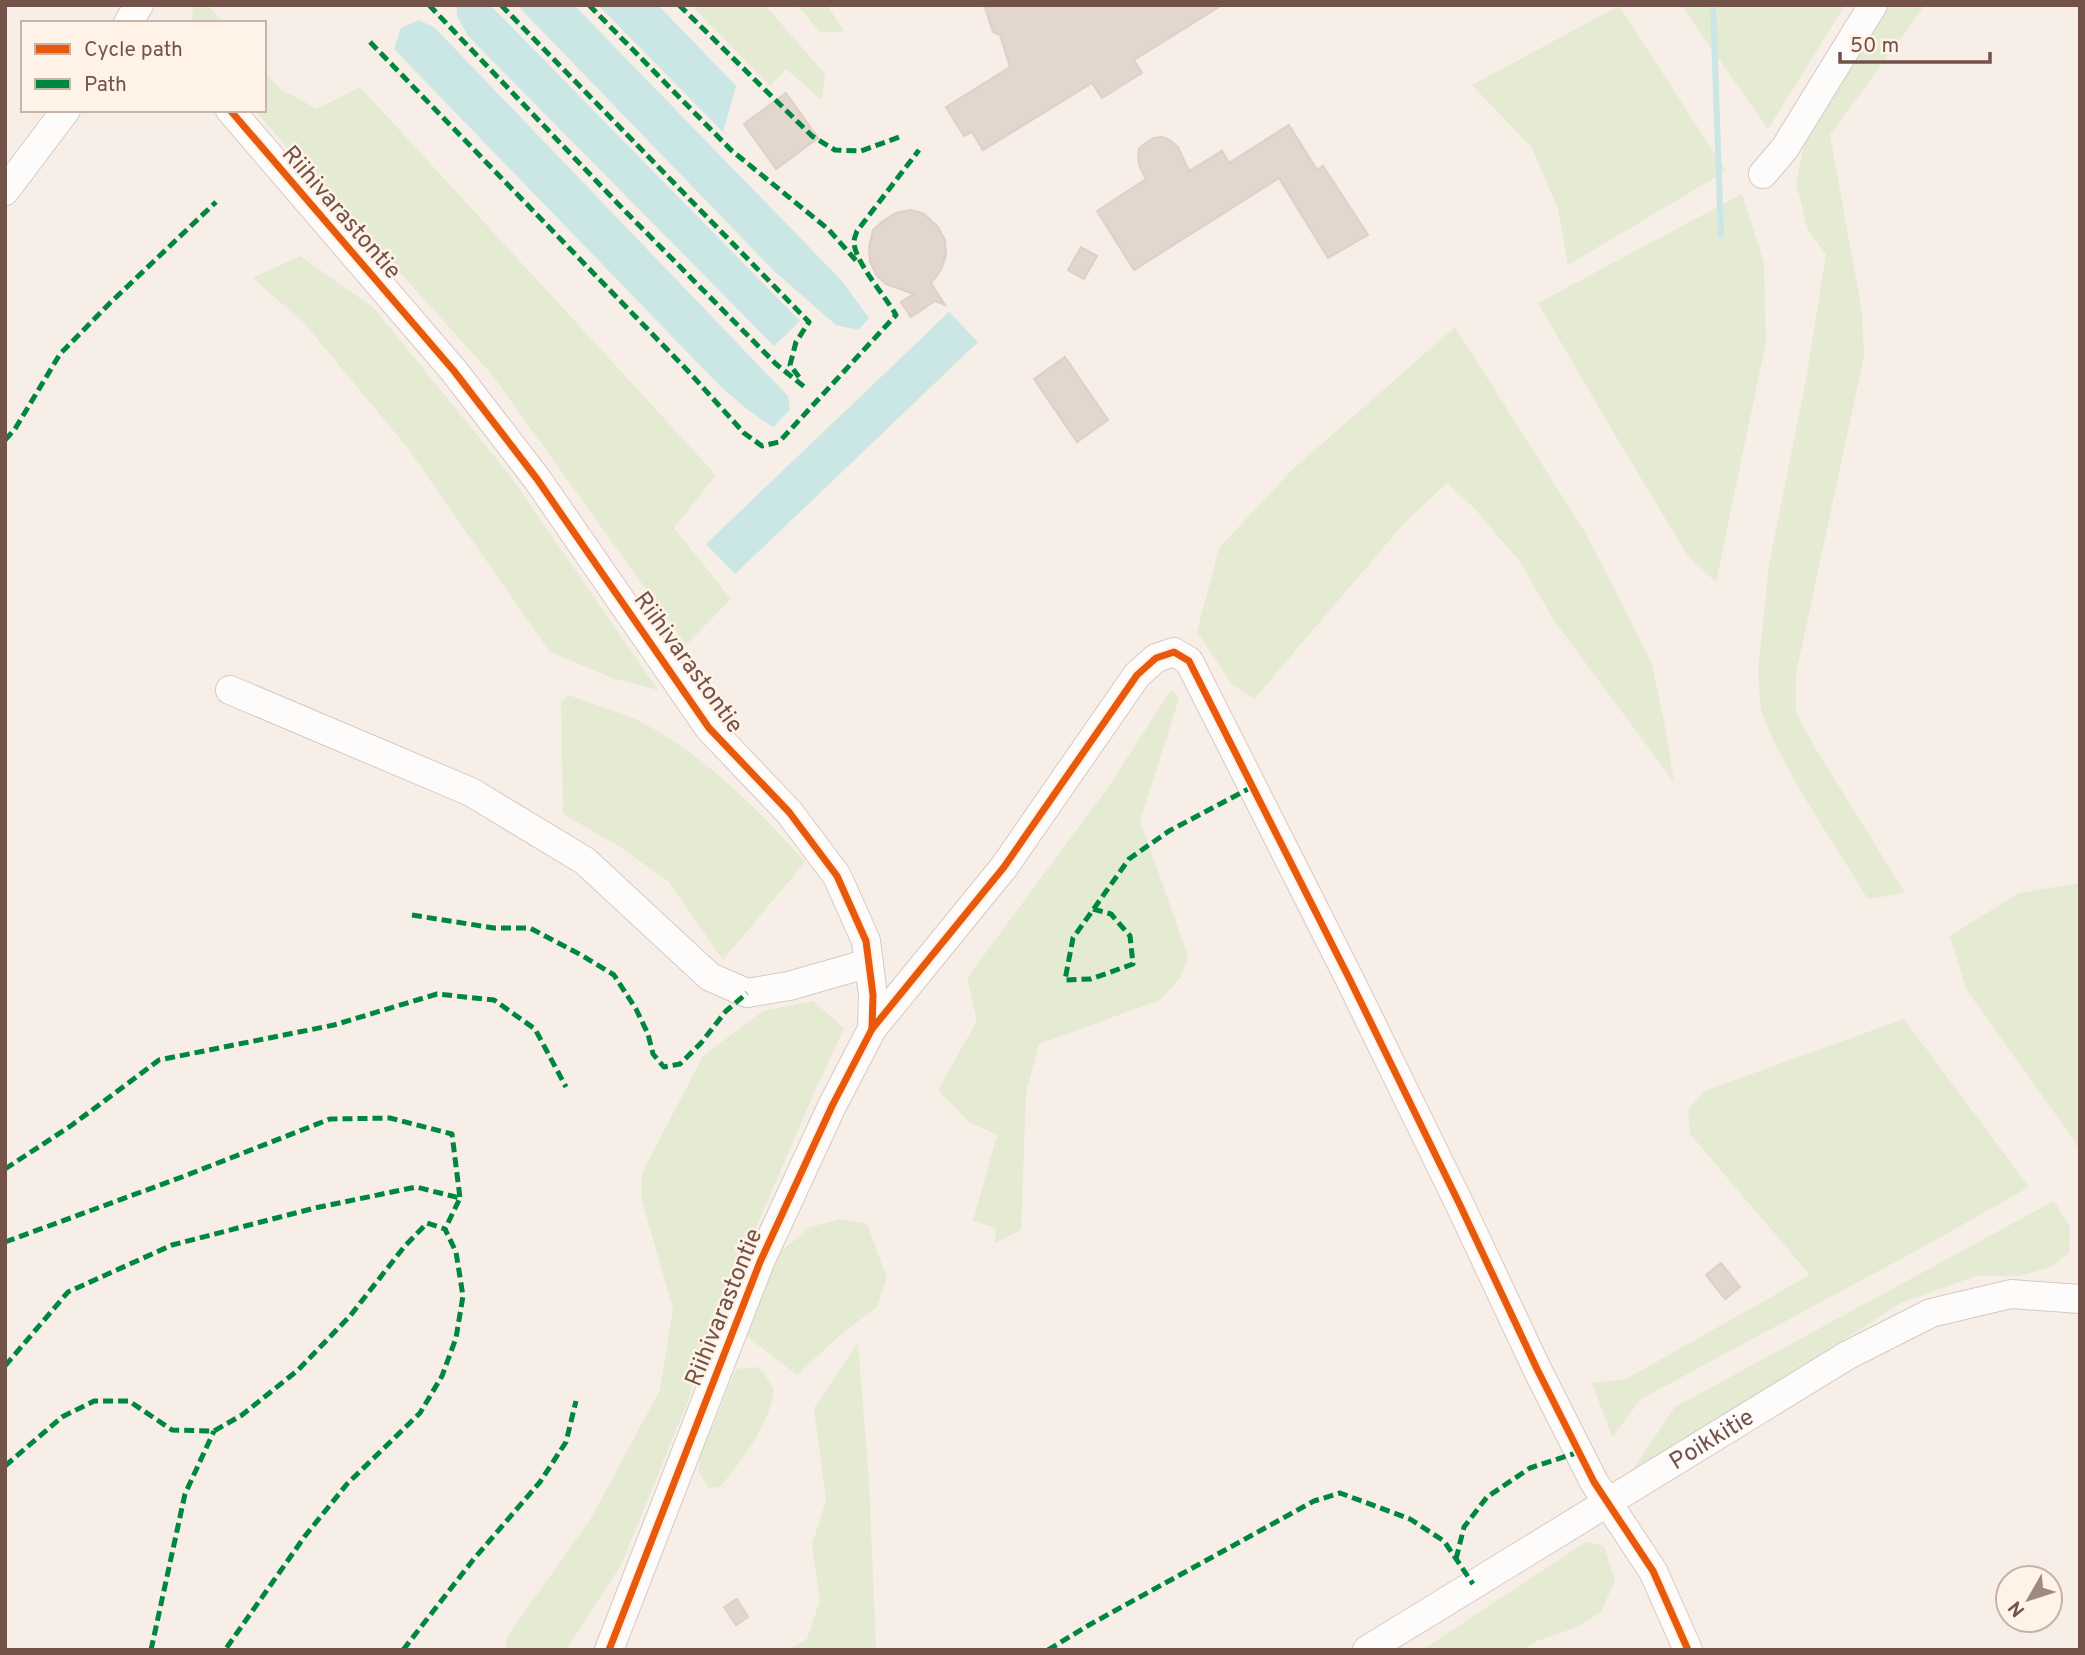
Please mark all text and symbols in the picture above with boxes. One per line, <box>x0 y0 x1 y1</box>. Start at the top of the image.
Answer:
legend <box>21 21 266 112</box>
scale bar <box>1840 21 1990 65</box>
text: 50 m <box>1850 33 1899 60</box>
text: Cycle path <box>84 37 183 64</box>
text: Path <box>84 72 127 99</box>
street label: Riihivarastontie <box>274 140 407 286</box>
street label: Riihivarastontie <box>626 586 749 740</box>
street label: Riihivarastontie <box>680 1224 770 1391</box>
street label: Poikkitie <box>1665 1403 1760 1478</box>
north arrow <box>1994 1564 2064 1634</box>
text: N <box>2004 1596 2031 1621</box>

